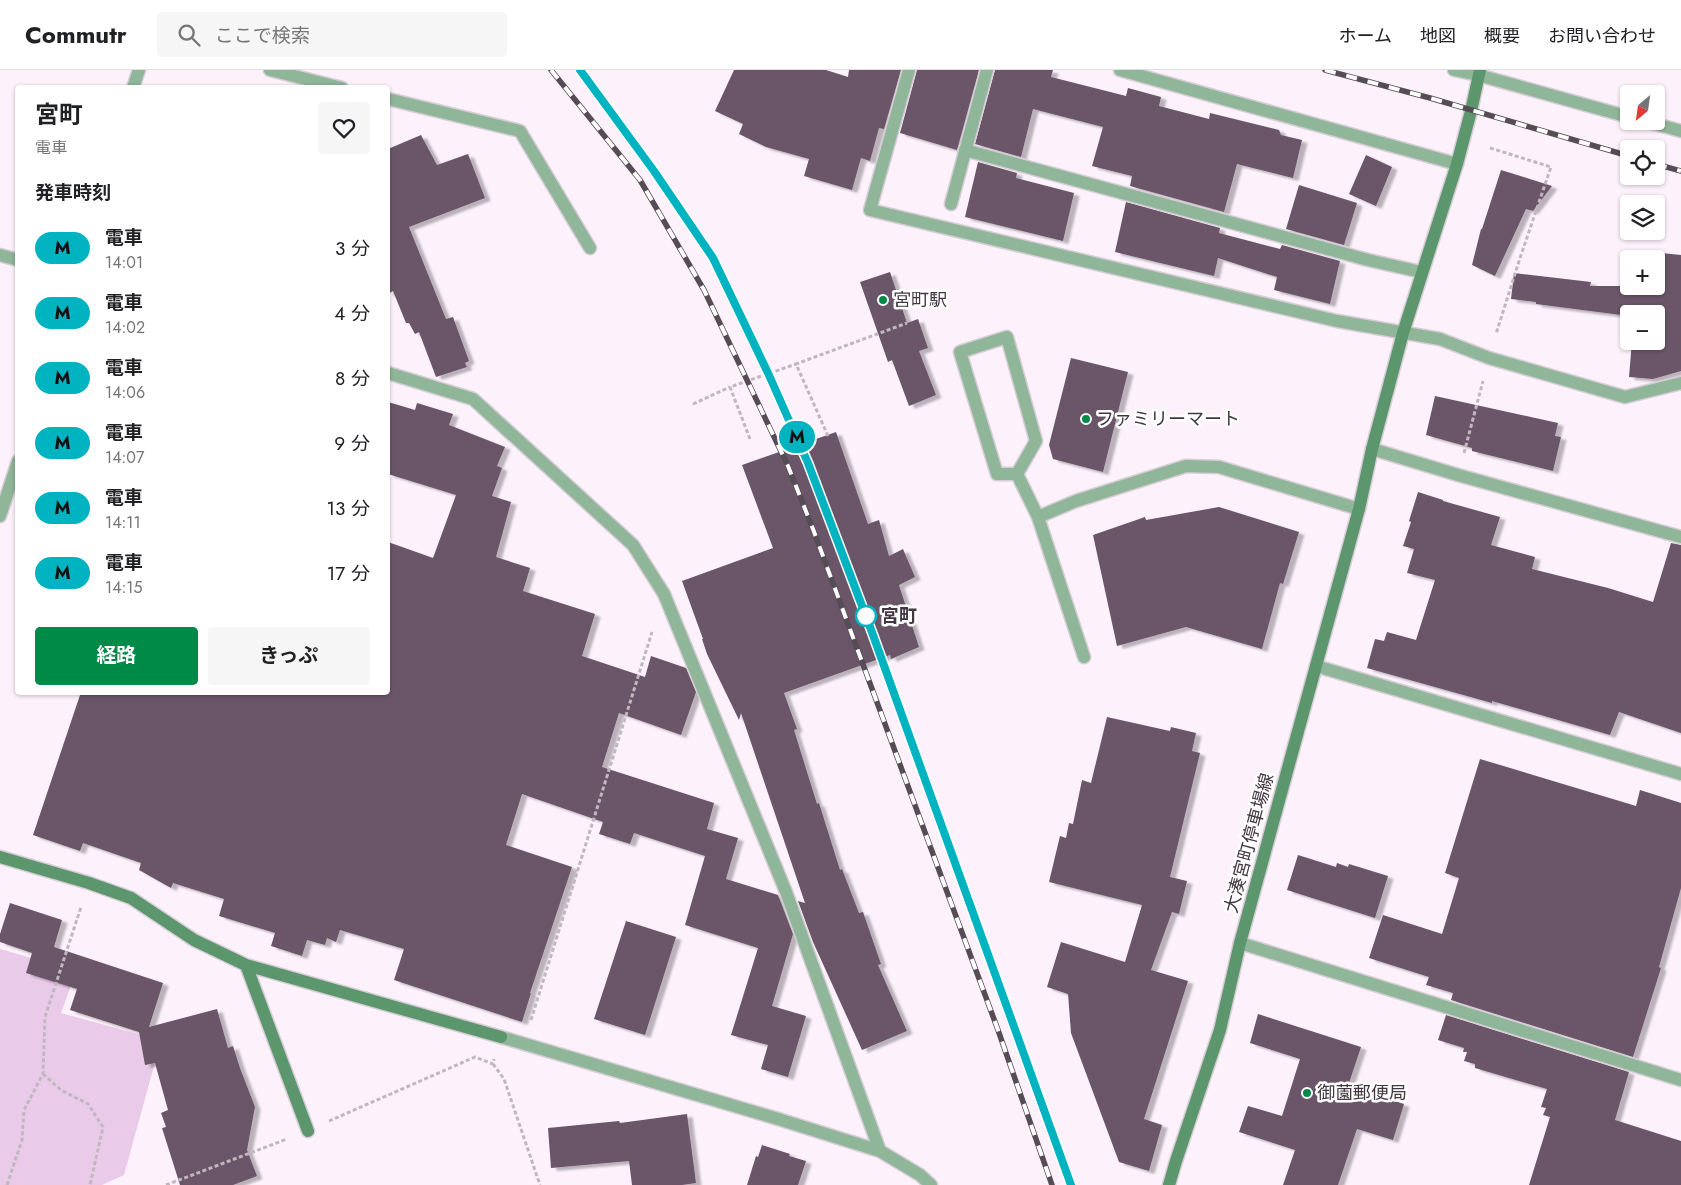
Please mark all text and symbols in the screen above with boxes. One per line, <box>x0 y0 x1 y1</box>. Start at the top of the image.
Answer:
search box <box>157 12 507 57</box>
text: Commutr <box>25 17 127 52</box>
icon: search <box>175 21 203 49</box>
text: ここで検索 <box>215 22 310 49</box>
text: ホーム <box>1339 23 1392 49</box>
text: 地図 <box>1420 23 1456 49</box>
text: 概要 <box>1484 23 1520 49</box>
text: お問い合わせ <box>1548 23 1656 49</box>
north arrow <box>1620 85 1665 130</box>
map controls <box>1620 85 1665 350</box>
text: 宮町 <box>35 97 83 132</box>
button: heart <box>318 102 370 154</box>
text: 電車 <box>35 136 67 159</box>
button: locate <box>1620 140 1665 185</box>
text: 発車時刻 <box>35 179 111 206</box>
button: layers <box>1620 195 1665 240</box>
text: 電車 <box>105 224 143 251</box>
text: M <box>54 235 71 261</box>
text: 3 分 <box>335 235 370 262</box>
button: + <box>1620 250 1665 295</box>
text: 14:01 <box>105 251 143 274</box>
place label: 宮町駅 <box>893 287 947 313</box>
text: 電車 <box>105 289 143 316</box>
marker: 宮町駅 <box>877 294 889 306</box>
text: M <box>54 300 71 326</box>
text: 4 分 <box>334 300 370 327</box>
button: − <box>1620 305 1665 350</box>
text: 14:02 <box>105 316 145 339</box>
text: 電車 <box>105 354 143 381</box>
text: M <box>54 365 71 391</box>
text: 8 分 <box>335 365 370 392</box>
text: 14:06 <box>105 381 145 404</box>
place label: ファミリーマート <box>1096 406 1240 432</box>
marker: ファミリーマート <box>1080 413 1092 425</box>
text: 電車 <box>105 419 143 446</box>
line badge: M <box>781 421 813 453</box>
text: M <box>789 424 805 450</box>
text: M <box>54 430 71 456</box>
text: 9 分 <box>334 430 370 457</box>
text: 14:07 <box>105 446 144 469</box>
text: 電車 <box>105 484 143 511</box>
text: M <box>54 495 71 521</box>
text: 13 分 <box>326 495 370 522</box>
text: 14:11 <box>105 511 141 534</box>
text: 電車 <box>105 549 143 576</box>
text: M <box>54 560 71 586</box>
text: 17 分 <box>327 560 370 587</box>
text: 14:15 <box>105 576 143 599</box>
place label: 宮町 <box>881 603 917 629</box>
marker: 宮町 <box>855 605 877 627</box>
button: 経路 <box>35 627 198 685</box>
button: きっぷ <box>208 627 370 685</box>
street label: 大湊宮町停車場線 <box>1218 770 1280 916</box>
place label: 御薗郵便局 <box>1317 1080 1407 1106</box>
marker: 御薗郵便局 <box>1301 1087 1313 1099</box>

